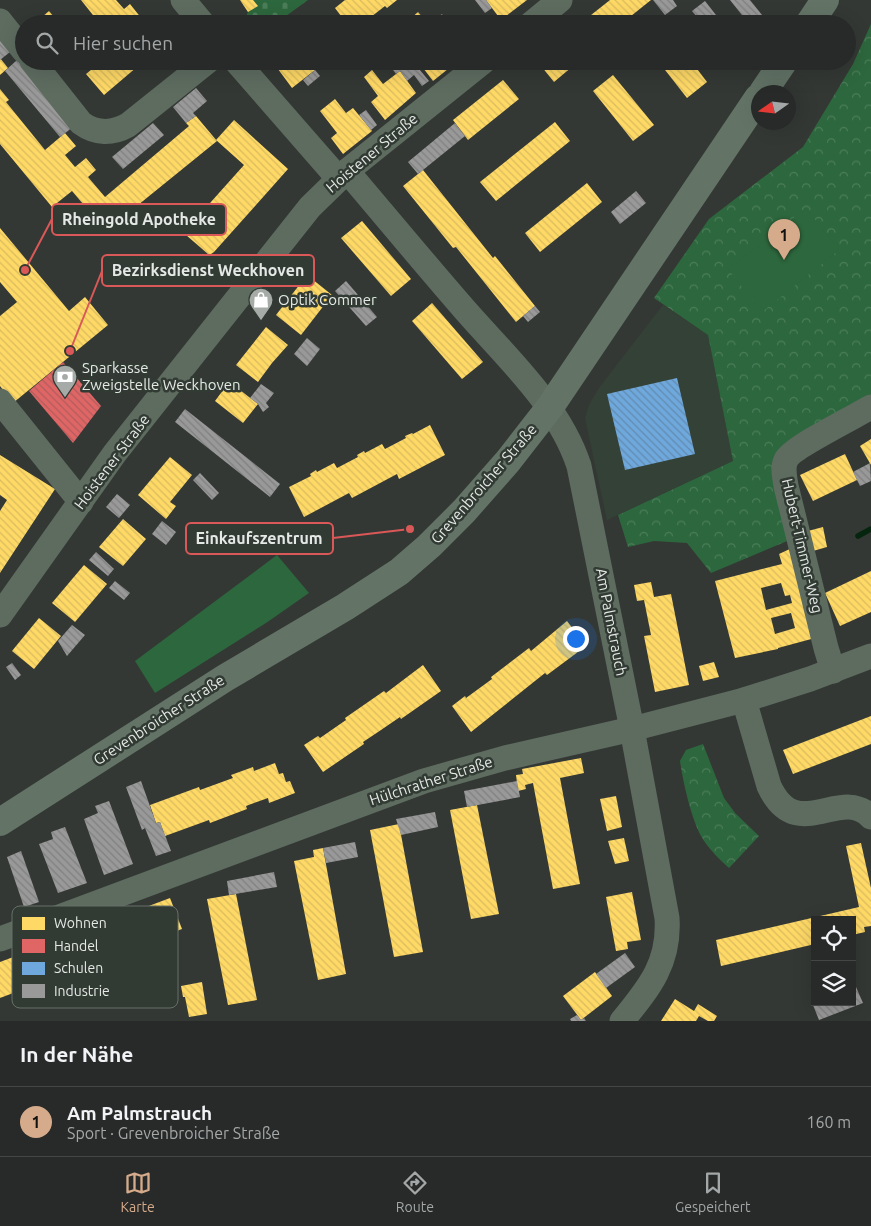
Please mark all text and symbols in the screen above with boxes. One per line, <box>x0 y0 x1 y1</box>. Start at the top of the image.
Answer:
search box <box>15 15 856 70</box>
icon: search <box>33 29 61 57</box>
text: Hier suchen <box>73 32 173 54</box>
north arrow <box>751 85 796 130</box>
street label: Hoistener Straße <box>323 109 421 196</box>
callout: Rheingold Apotheke <box>52 204 226 235</box>
text: Rheingold Apotheke <box>62 210 216 228</box>
pin: 1 <box>768 219 800 260</box>
callout: Bezirksdienst Weckhoven <box>102 255 314 286</box>
text: Bezirksdienst Weckhoven <box>112 261 304 279</box>
shop icon: Optik Commer <box>248 287 274 321</box>
place label: Optik Commer <box>278 291 377 308</box>
place label: Sparkasse Zweigstelle Weckhoven <box>82 359 241 393</box>
bank icon: Sparkasse Zweigstelle Weckhoven <box>52 364 78 398</box>
street label: Hoistener Straße <box>71 411 153 512</box>
street label: Grevenbroicher Straße <box>427 421 540 547</box>
street label: Hubert-Timmer-Weg <box>779 477 826 615</box>
callout: Einkaufszentrum <box>186 523 333 554</box>
text: Einkaufszentrum <box>195 529 323 547</box>
street label: Am Palmstrauch <box>593 567 630 677</box>
your location <box>563 626 589 652</box>
street label: Grevenbroicher Straße <box>90 671 227 768</box>
street label: Hülchrather Straße <box>367 753 494 808</box>
legend <box>12 906 178 1008</box>
text: Wohnen <box>54 915 107 931</box>
map controls <box>811 916 856 1006</box>
button: locate <box>811 916 856 961</box>
text: Handel <box>54 938 99 954</box>
text: Schulen <box>54 960 103 976</box>
button: layers <box>811 961 856 1006</box>
text: Industrie <box>54 983 110 999</box>
text: In der Nähe <box>20 1042 133 1066</box>
text: Am Palmstrauch <box>67 1102 212 1124</box>
text: 1 <box>31 1113 41 1131</box>
text: 160 m <box>806 1113 851 1131</box>
text: Sport · Grevenbroicher Straße <box>67 1124 280 1142</box>
tab: Karte <box>121 1169 155 1215</box>
tab: Route <box>396 1169 434 1215</box>
tab: Gespeichert <box>675 1169 750 1215</box>

